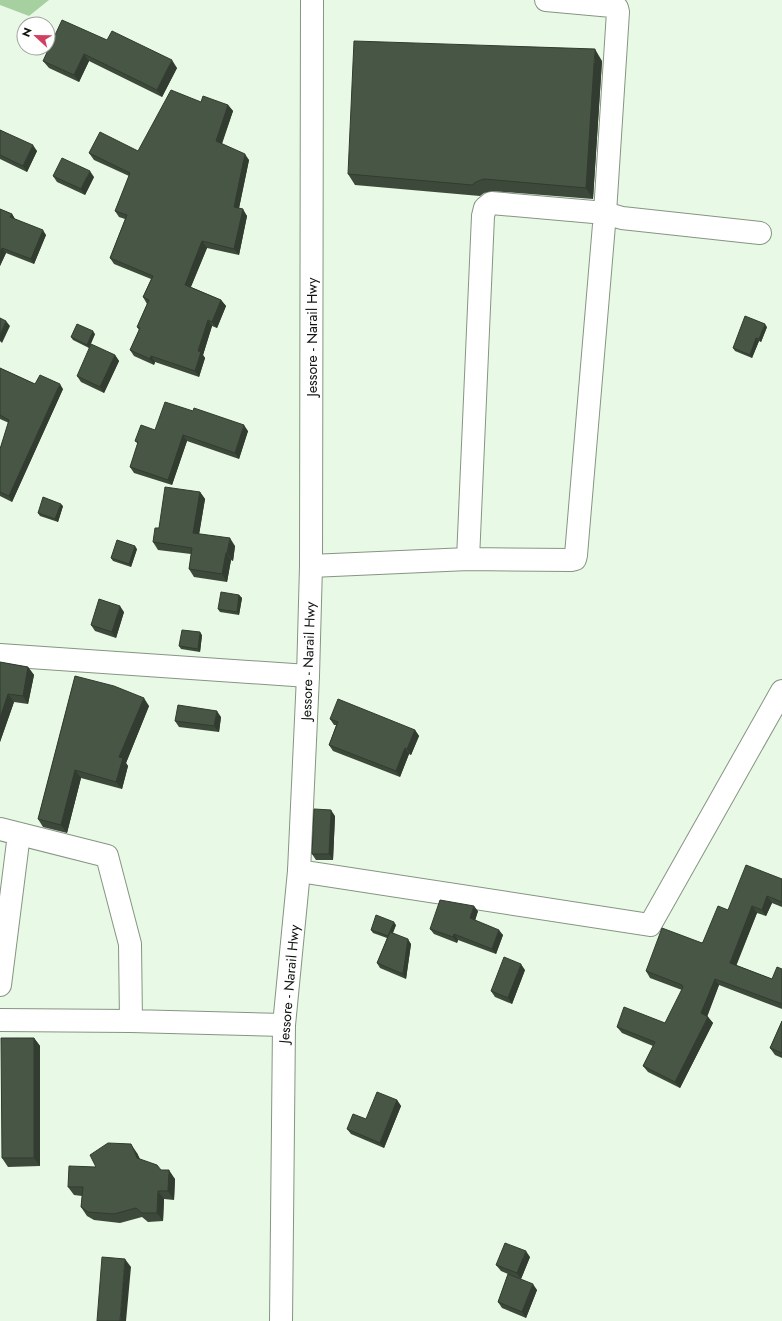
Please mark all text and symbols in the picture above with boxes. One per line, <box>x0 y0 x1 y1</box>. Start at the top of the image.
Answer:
north arrow <box>16 16 56 56</box>
text: N <box>18 25 36 39</box>
street label: Jessore - Narail Hwy <box>302 277 322 398</box>
street label: Jessore - Narail Hwy <box>296 600 320 723</box>
street label: Jessore - Narail Hwy <box>274 923 304 1046</box>

